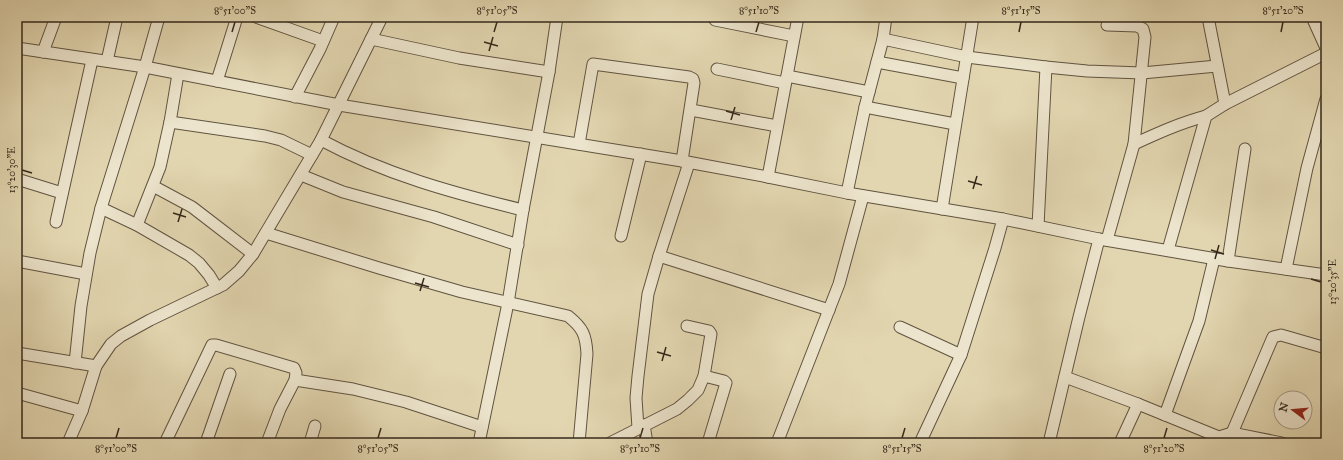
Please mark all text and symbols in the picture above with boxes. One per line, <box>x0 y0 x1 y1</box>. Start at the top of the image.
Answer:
text: 8°51'00"S <box>214 5 256 17</box>
text: 8°51'05"S <box>477 5 518 17</box>
text: 8°51'10"S <box>739 5 779 17</box>
text: 8°51'15"S <box>1002 5 1041 17</box>
text: 8°51'20"S <box>1262 5 1304 17</box>
text: 13°20'30"E <box>6 147 18 193</box>
text: 13°20'35"E <box>1327 259 1339 305</box>
north arrow <box>1273 390 1313 430</box>
text: N <box>1276 400 1292 414</box>
text: 8°51'00"S <box>95 443 137 455</box>
text: 8°51'05"S <box>358 443 399 455</box>
text: 8°51'10"S <box>620 443 660 455</box>
text: 8°51'15"S <box>883 443 922 455</box>
text: 8°51'20"S <box>1143 443 1185 455</box>

